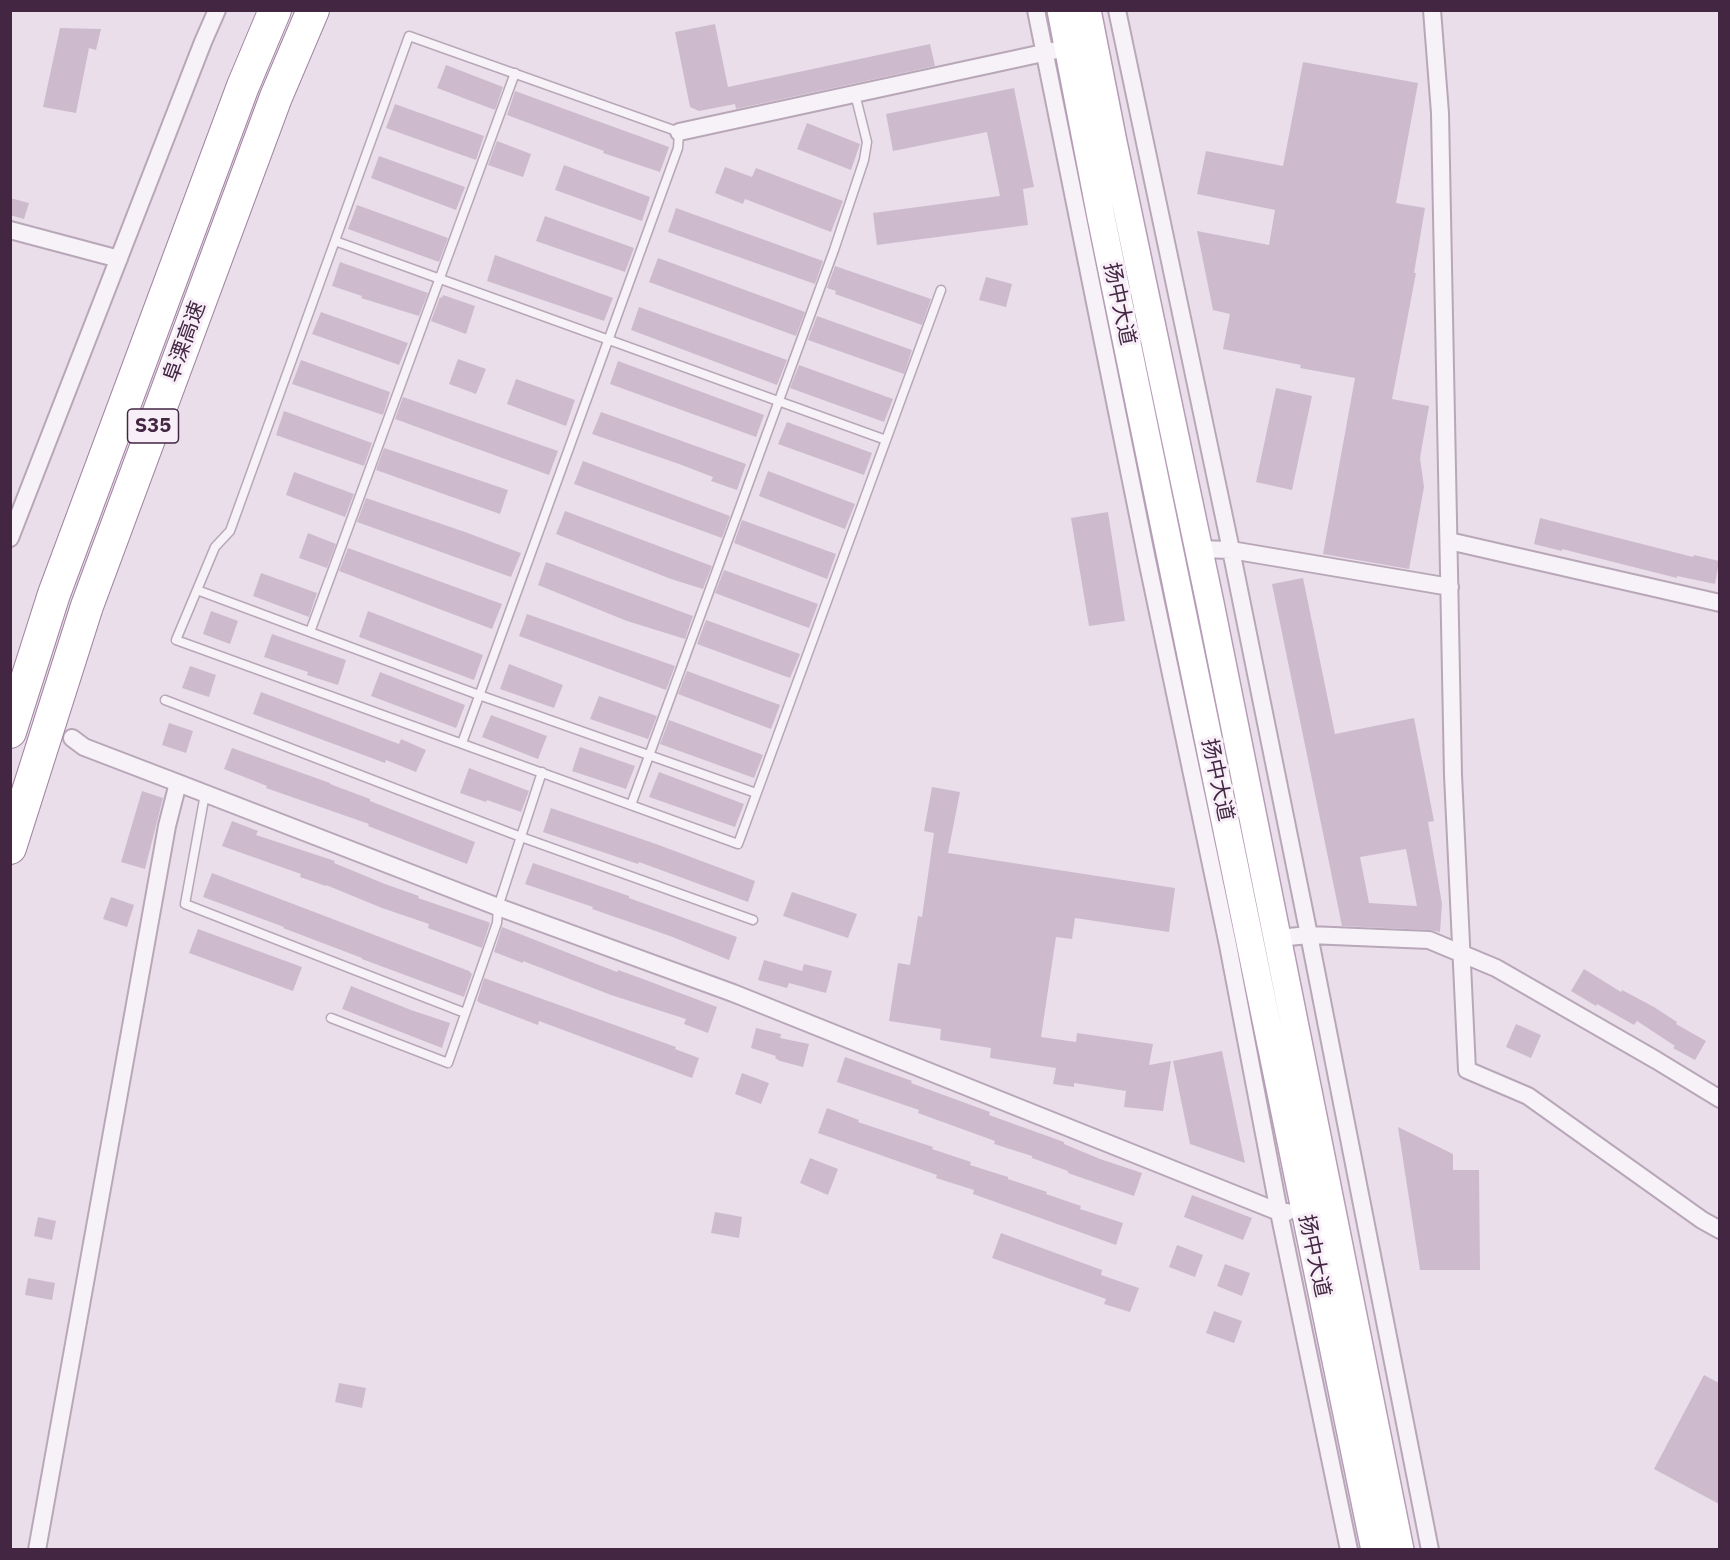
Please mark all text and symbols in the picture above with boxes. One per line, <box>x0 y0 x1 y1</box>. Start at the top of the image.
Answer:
street label: 扬中大道 <box>1098 260 1140 348</box>
street label: 阜溧高速 <box>159 298 211 386</box>
road number: S35 <box>128 409 178 443</box>
street label: 扬中大道 <box>1196 736 1238 824</box>
street label: 扬中大道 <box>1293 1212 1335 1300</box>

